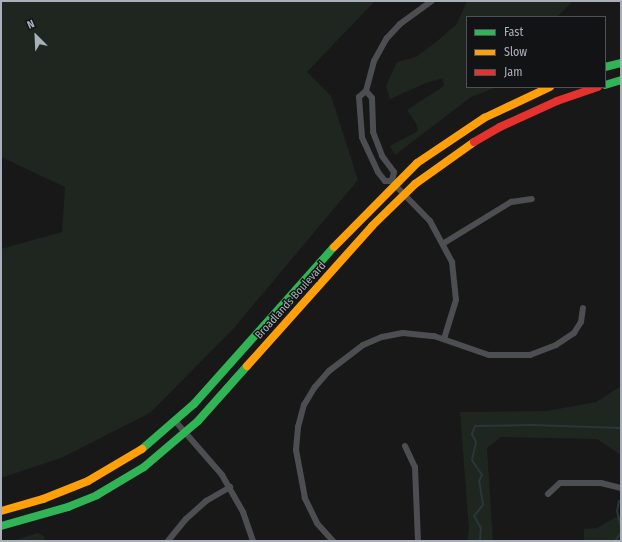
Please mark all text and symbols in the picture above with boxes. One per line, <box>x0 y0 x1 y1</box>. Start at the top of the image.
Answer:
north arrow <box>16 16 56 56</box>
legend <box>466 16 606 88</box>
text: N <box>25 17 37 32</box>
text: Fast <box>504 25 523 39</box>
text: Slow <box>504 45 527 59</box>
text: Jam <box>504 65 522 79</box>
street label: Broadlands Boulevard <box>253 260 329 342</box>

